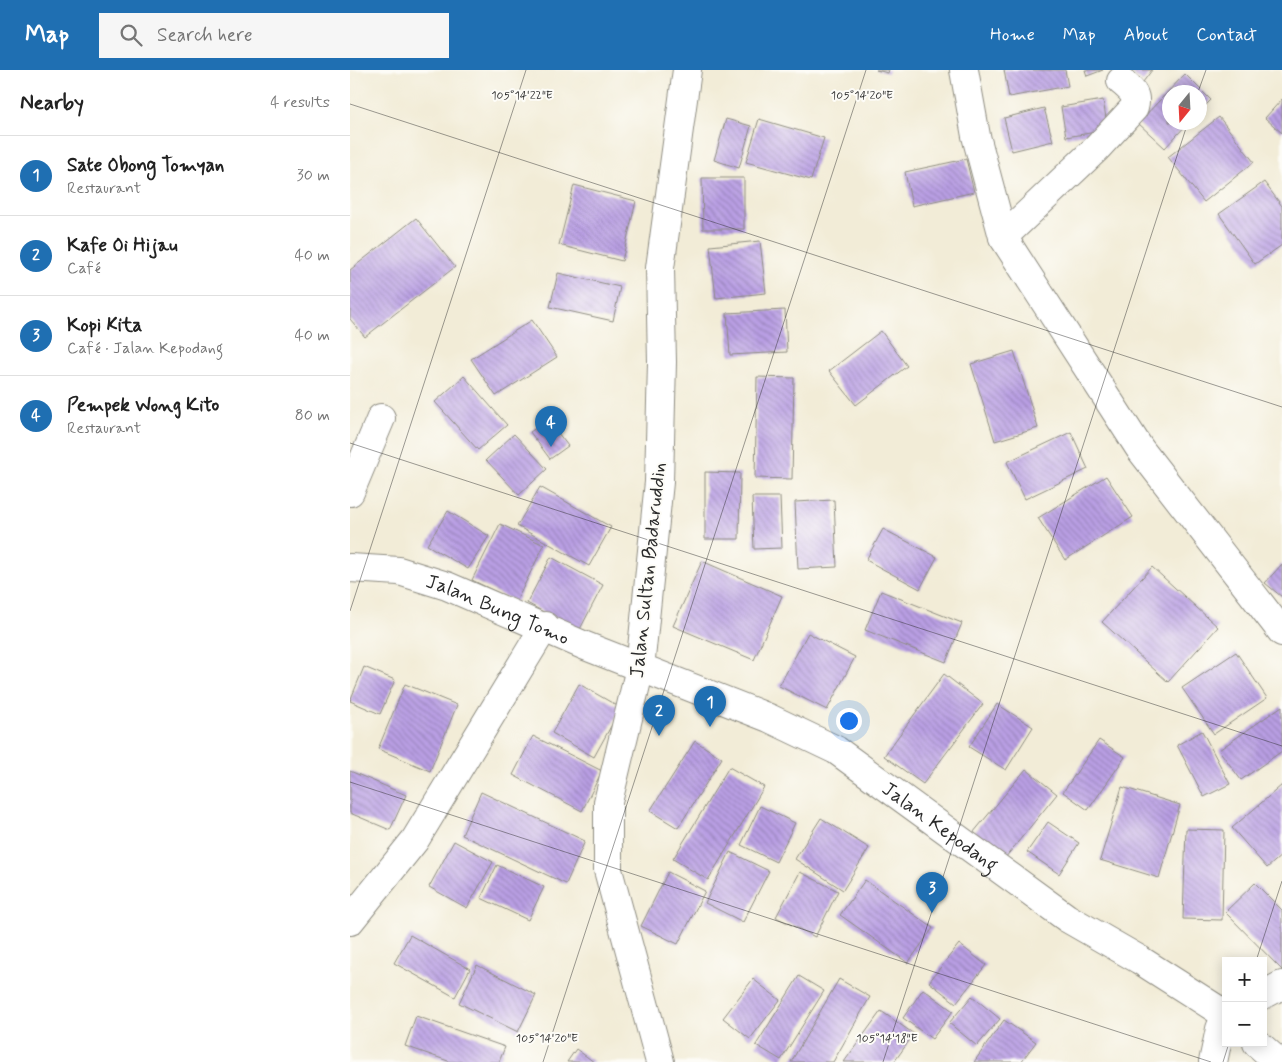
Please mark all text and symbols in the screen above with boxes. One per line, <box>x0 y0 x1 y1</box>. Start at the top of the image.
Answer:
search box <box>99 13 449 58</box>
text: Map <box>25 20 69 51</box>
icon: search <box>117 21 145 49</box>
text: Search here <box>157 23 253 48</box>
text: Home <box>990 23 1035 47</box>
text: Map <box>1063 23 1096 47</box>
text: About <box>1124 23 1168 47</box>
text: Contact <box>1196 23 1257 47</box>
north arrow <box>1162 85 1207 130</box>
text: 105°14'22"E <box>491 88 553 104</box>
text: 105°14'20"E <box>831 88 893 104</box>
text: Nearby <box>20 89 84 117</box>
text: 4 results <box>270 92 330 113</box>
text: Sate Obong Tomyan <box>67 153 224 178</box>
text: 1 <box>32 165 40 186</box>
text: 30 m <box>297 165 330 186</box>
text: Restaurant <box>67 178 141 199</box>
text: Kafe Oi Hijau <box>67 233 178 258</box>
text: 2 <box>32 245 40 266</box>
text: 40 m <box>294 245 330 266</box>
text: Café <box>67 258 101 279</box>
text: Kopi Kita <box>67 313 142 338</box>
text: 3 <box>32 325 40 346</box>
text: 40 m <box>294 325 330 346</box>
text: Café · Jalan Kepodang <box>67 338 223 359</box>
text: Pempek Wong Kito <box>67 393 219 418</box>
text: 4 <box>31 405 41 426</box>
text: 80 m <box>295 405 330 426</box>
pin: 4 <box>535 406 567 447</box>
text: Restaurant <box>67 418 141 439</box>
street label: Jalan Sultan Badaruddin <box>624 461 673 679</box>
street label: Jalan Bung Tomo <box>422 568 573 652</box>
pin: 1 <box>694 686 726 727</box>
pin: 2 <box>643 695 675 736</box>
your location <box>836 708 862 734</box>
street label: Jalan Kepodang <box>876 776 1003 880</box>
pin: 3 <box>916 872 948 913</box>
map controls <box>1222 957 1267 1047</box>
button: + <box>1222 957 1267 1002</box>
button: − <box>1222 1002 1267 1047</box>
text: 105°14'20"E <box>516 1031 578 1047</box>
text: 105°14'18"E <box>856 1031 918 1047</box>

